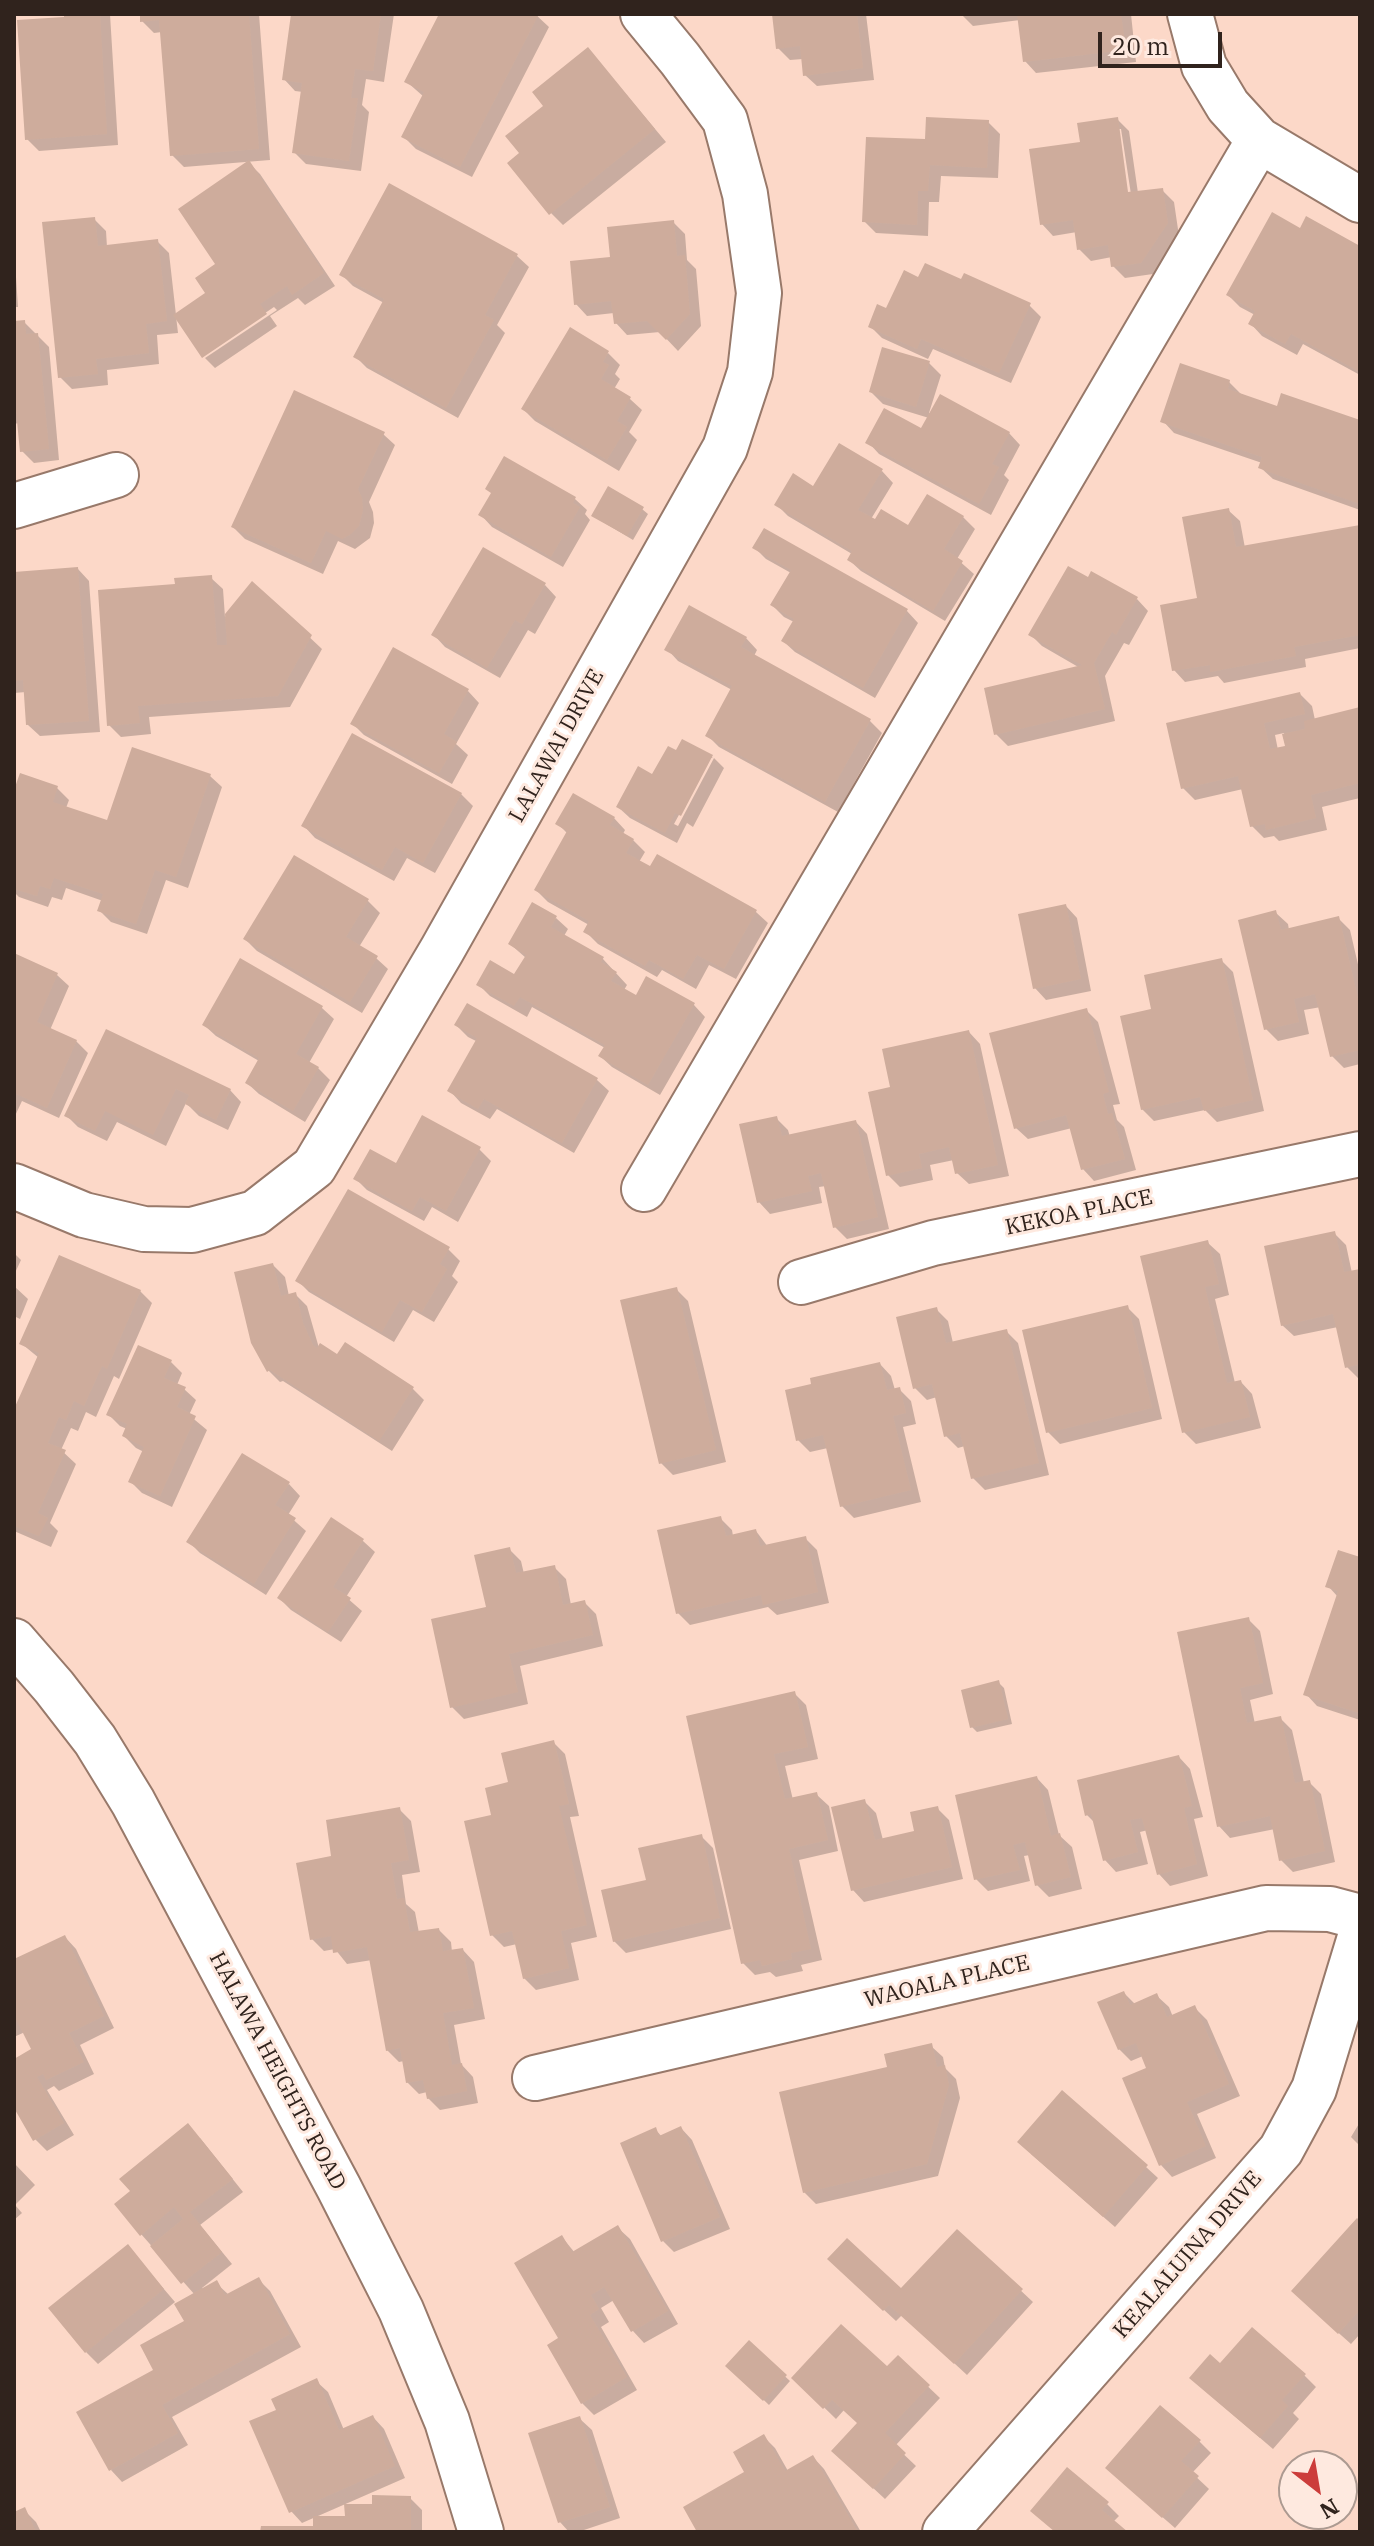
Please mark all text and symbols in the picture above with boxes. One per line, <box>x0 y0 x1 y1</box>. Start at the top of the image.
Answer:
scale bar <box>1102 16 1226 66</box>
text: 20 m <box>1112 30 1169 62</box>
street label: LALAWAI DRIVE <box>504 665 610 827</box>
street label: KEKOA PLACE <box>1003 1184 1155 1242</box>
street label: HALAWA HEIGHTS ROAD <box>203 1948 351 2194</box>
street label: WAOALA PLACE <box>862 1950 1032 2014</box>
street label: KEALALUINA DRIVE <box>1108 2166 1268 2344</box>
north arrow <box>1278 2450 1358 2530</box>
text: N <box>1315 2492 1345 2526</box>

